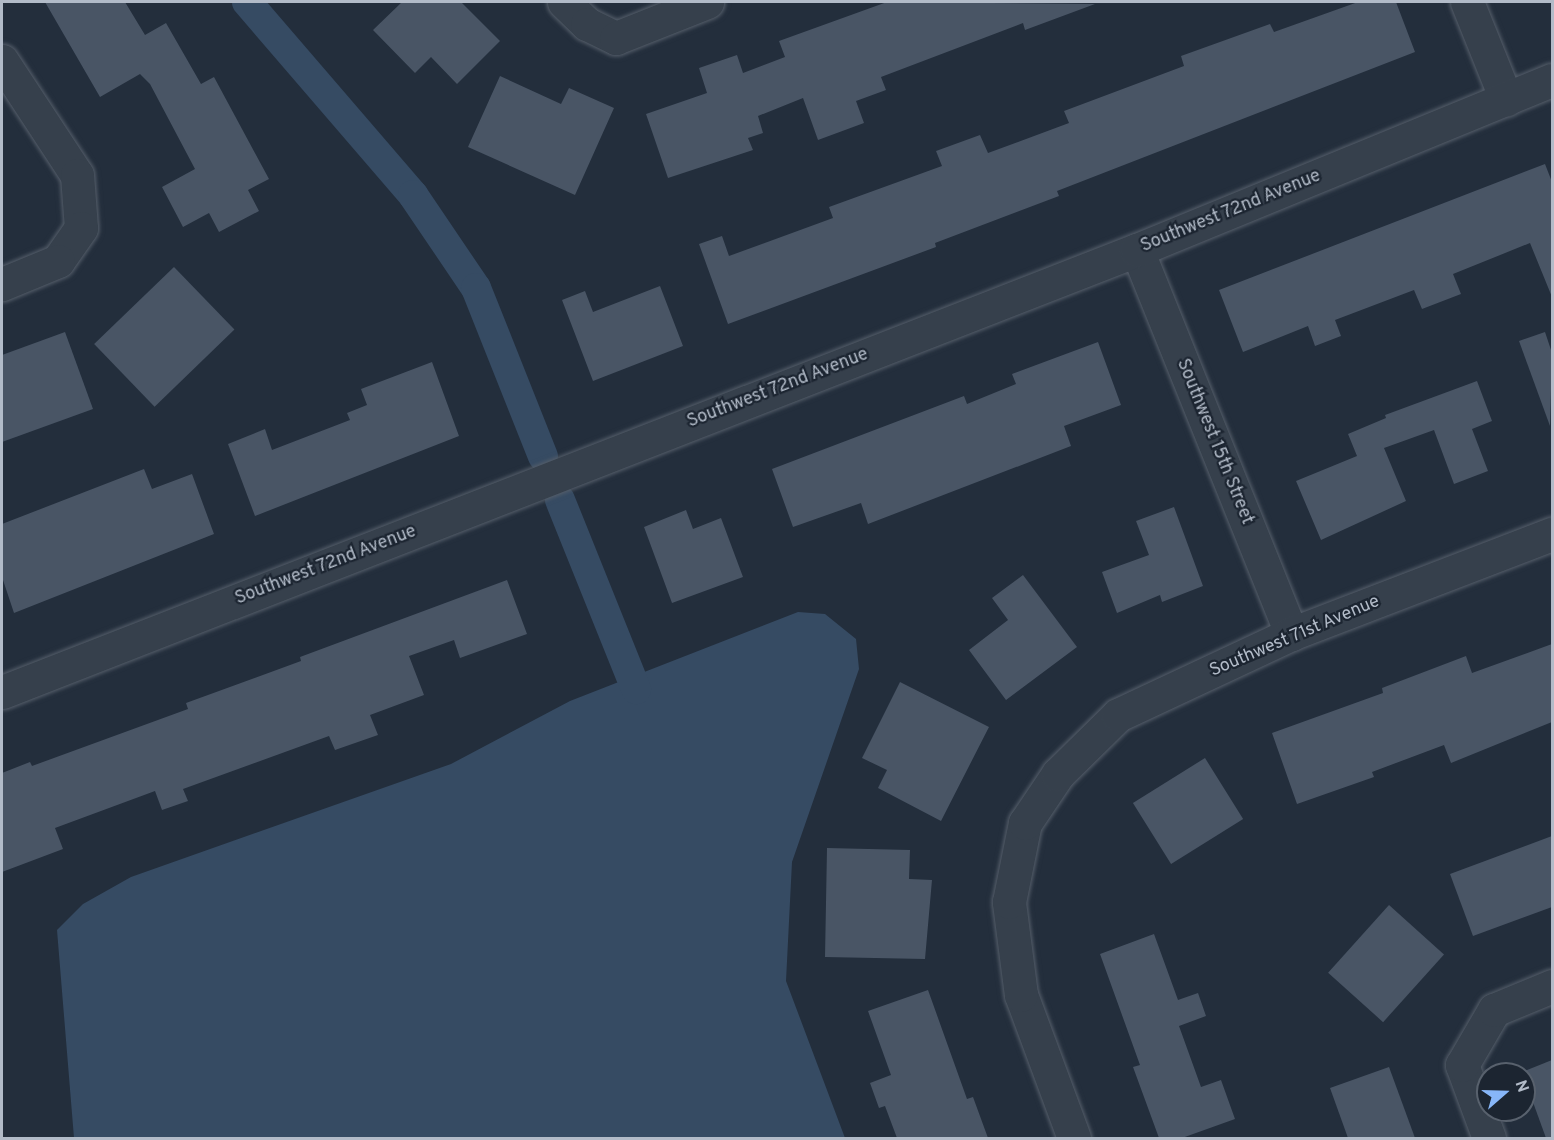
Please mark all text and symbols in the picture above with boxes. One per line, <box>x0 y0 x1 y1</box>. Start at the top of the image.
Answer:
street label: Southwest 72nd Avenue <box>1137 166 1325 258</box>
street label: Southwest 72nd Avenue <box>684 344 872 434</box>
street label: Southwest 15th Street <box>1171 356 1257 528</box>
street label: Southwest 72nd Avenue <box>232 521 420 611</box>
street label: Southwest 71st Avenue <box>1206 591 1384 683</box>
north arrow <box>1476 1062 1536 1122</box>
text: N <box>1510 1078 1532 1095</box>

